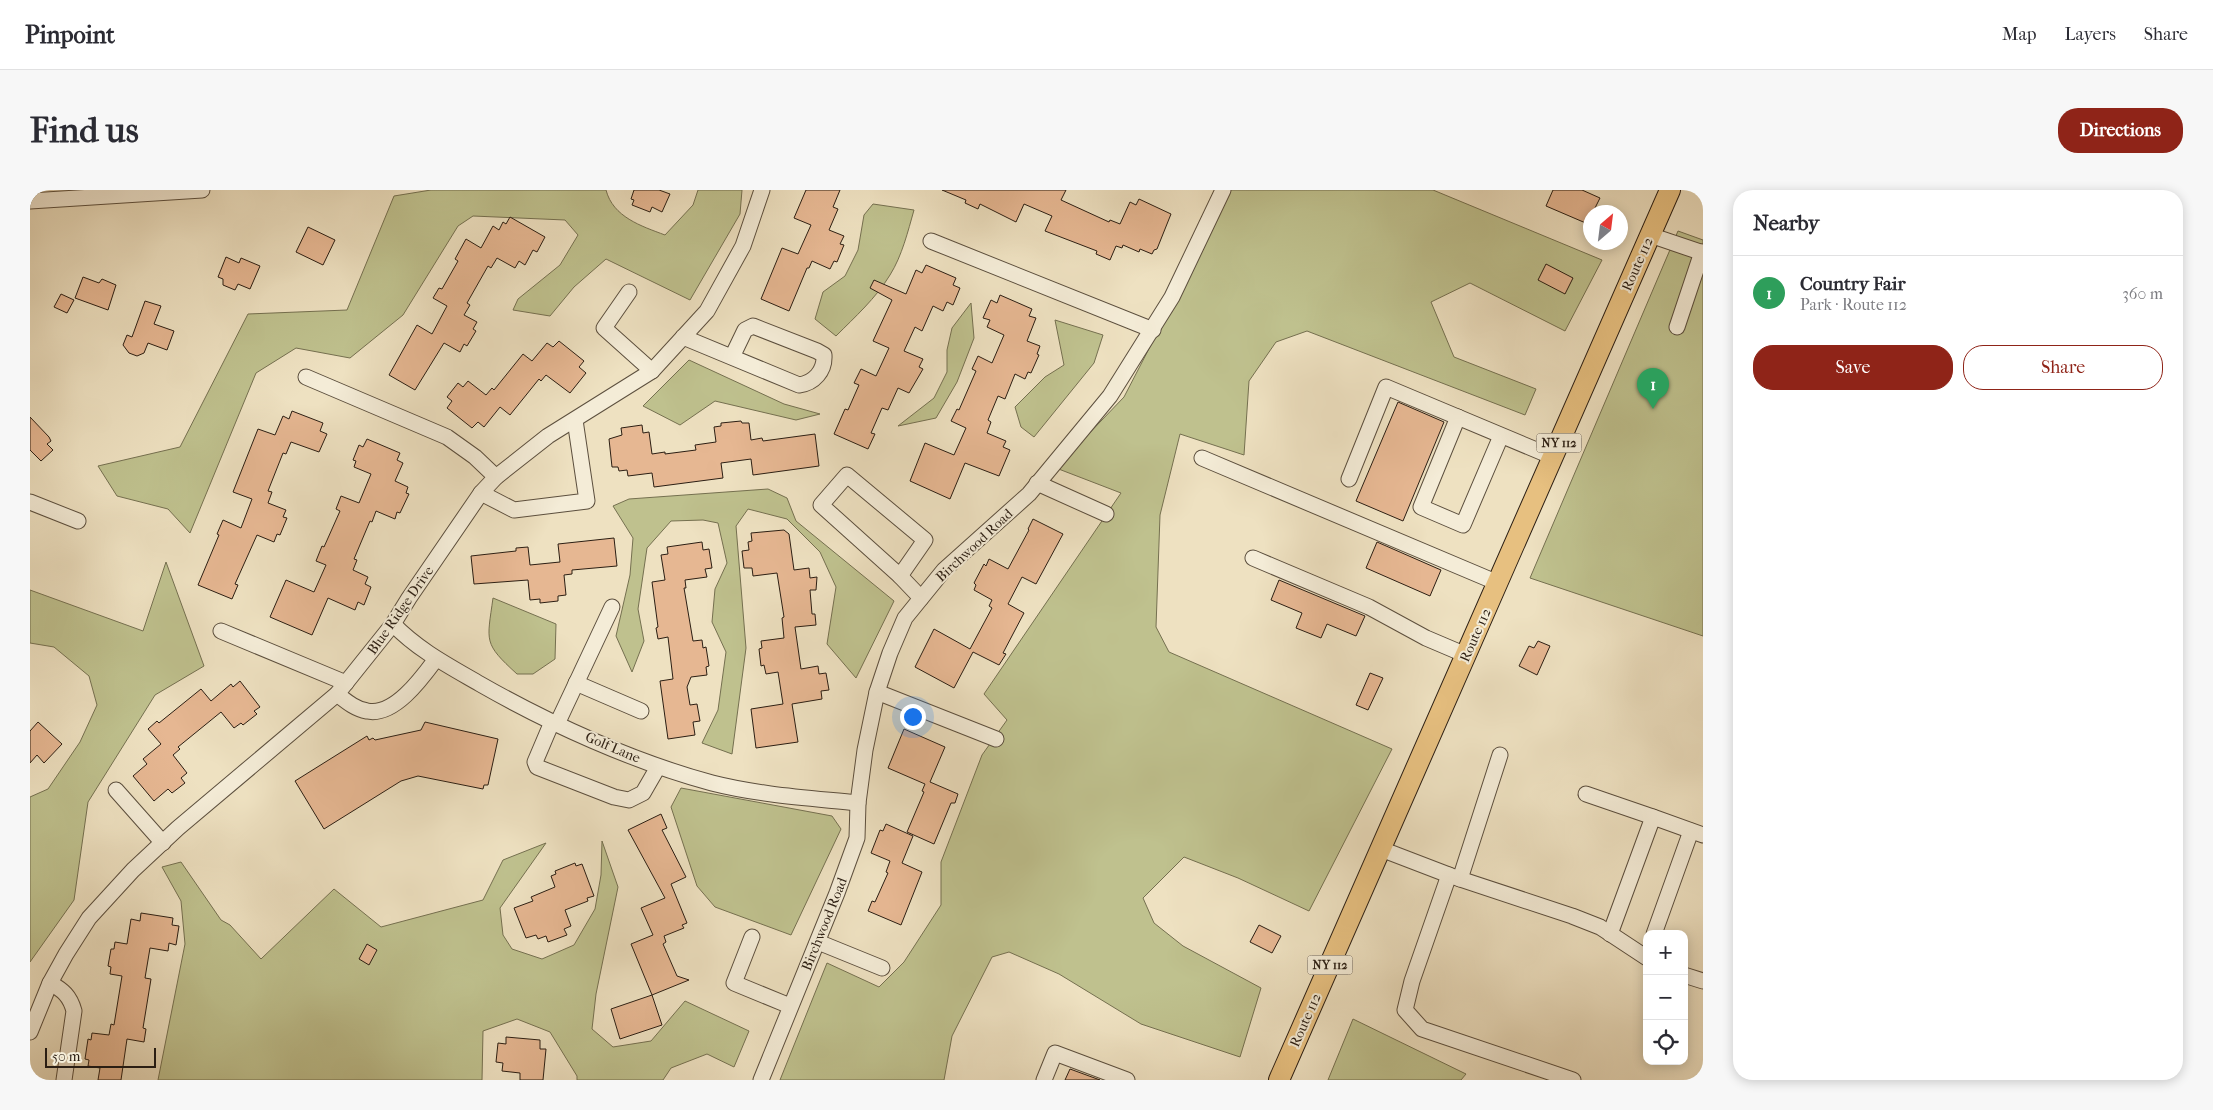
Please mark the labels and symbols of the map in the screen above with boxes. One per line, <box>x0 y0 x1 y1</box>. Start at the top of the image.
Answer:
north arrow <box>1583 205 1628 250</box>
street label: Route 112 <box>1618 235 1657 294</box>
pin: 1 <box>1637 368 1669 409</box>
road number: NY 112 <box>1536 434 1582 452</box>
street label: Birchwood Road <box>932 505 1017 585</box>
street label: Blue Ridge Drive <box>364 563 437 658</box>
street label: Route 112 <box>1456 606 1495 665</box>
your location <box>900 704 926 730</box>
street label: Golf Lane <box>583 728 643 767</box>
street label: Birchwood Road <box>798 875 851 973</box>
road number: NY 112 <box>1308 956 1352 974</box>
street label: Route 112 <box>1286 991 1325 1050</box>
scale bar <box>45 1045 156 1068</box>

